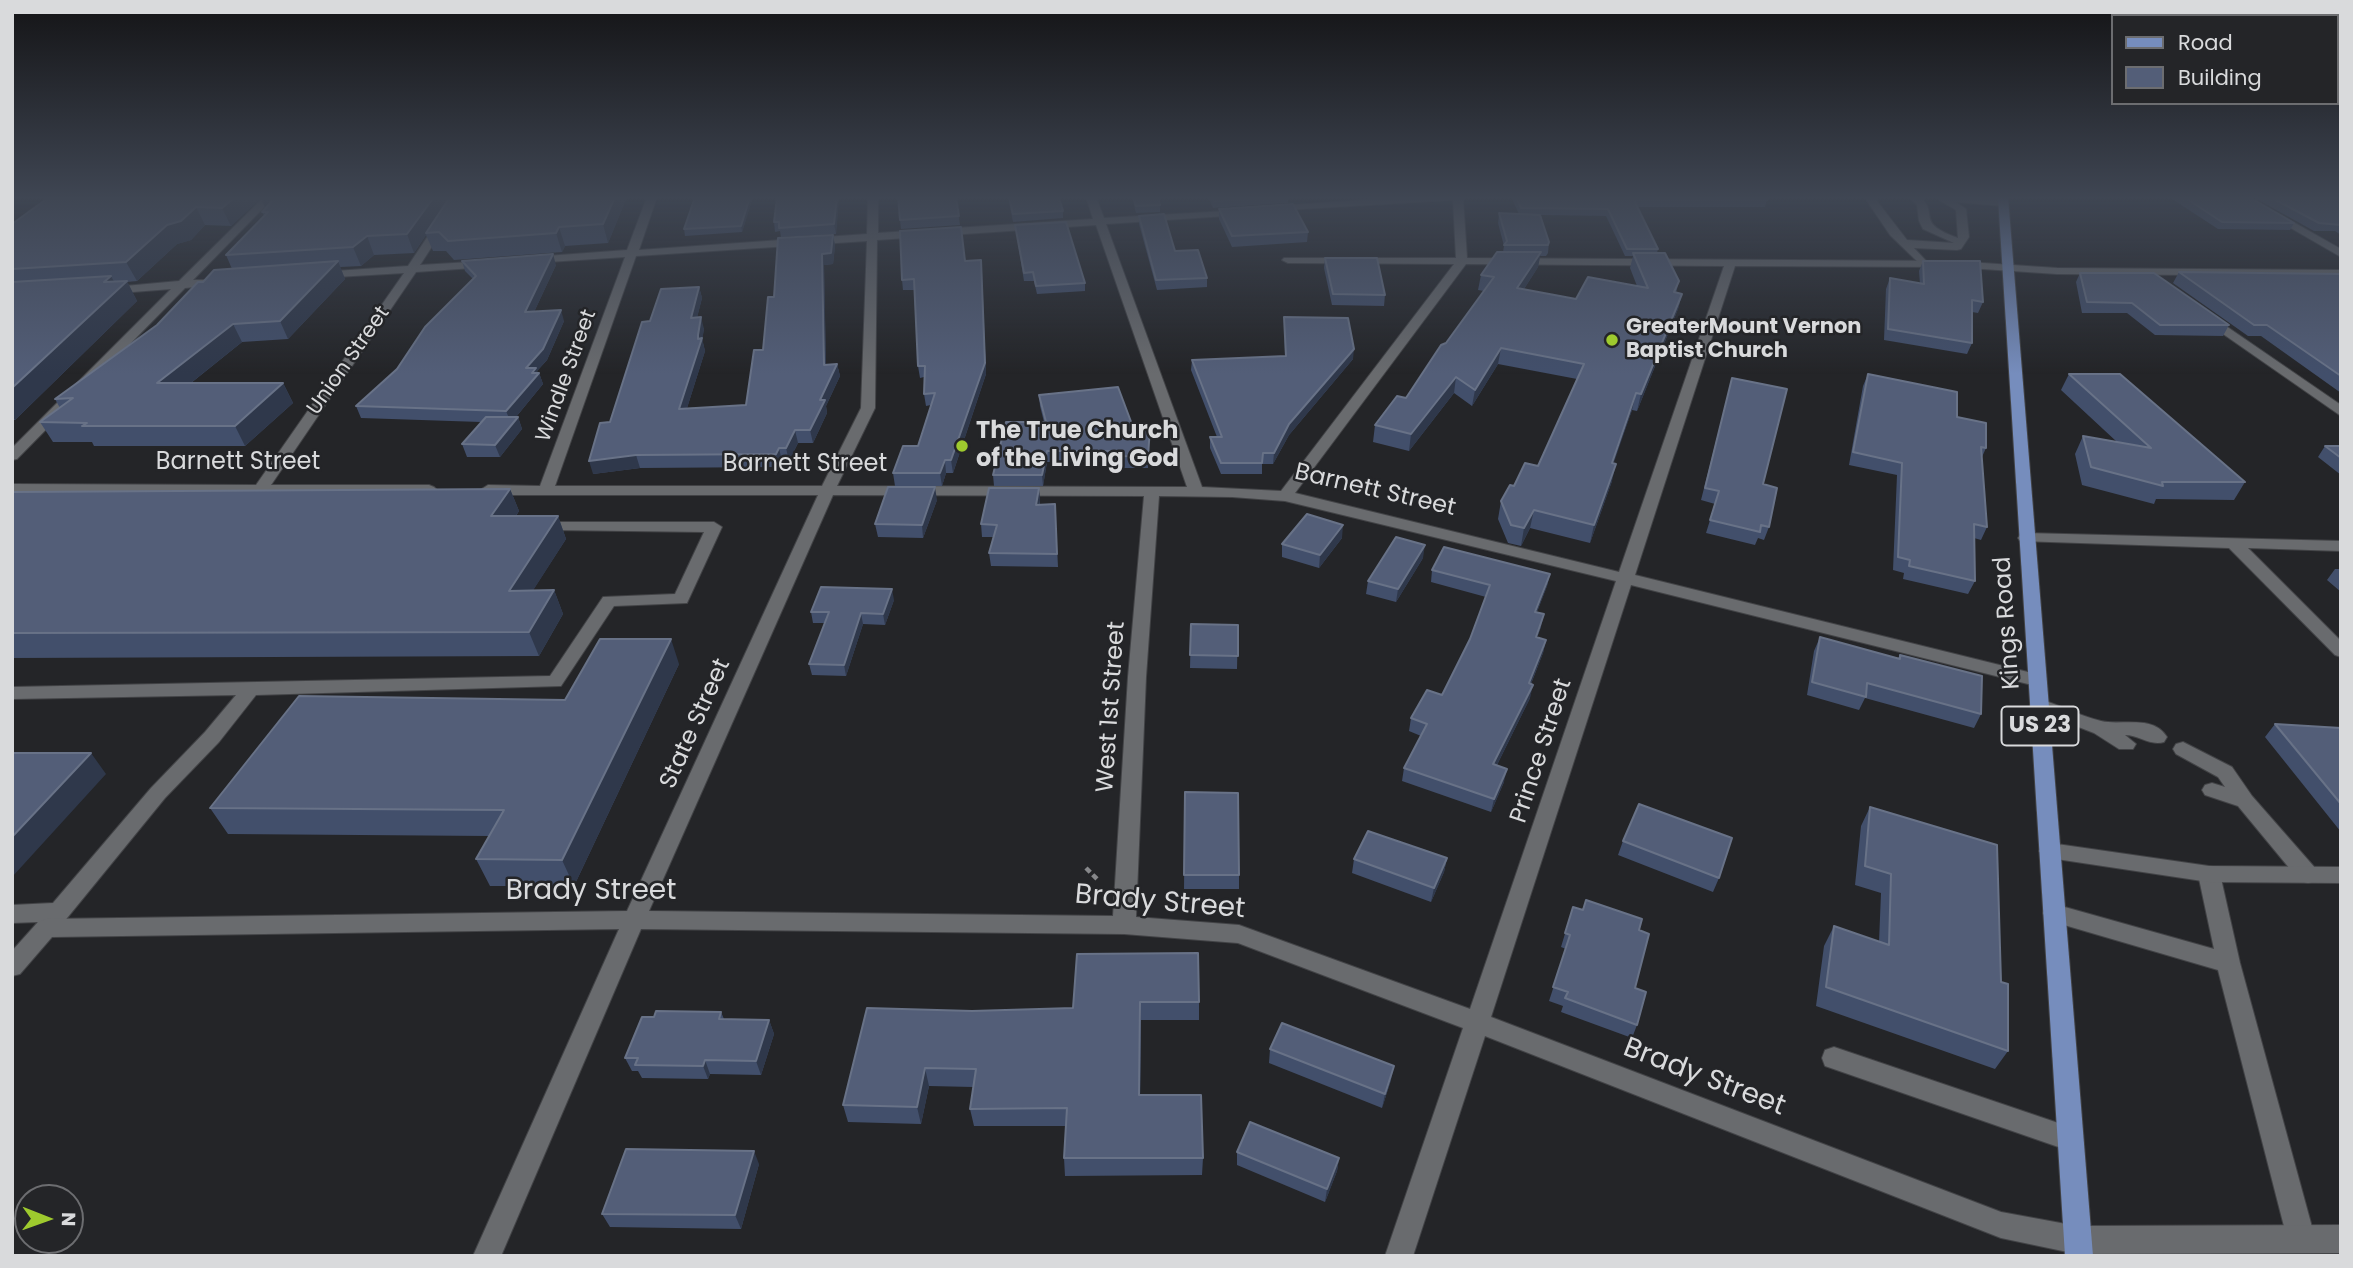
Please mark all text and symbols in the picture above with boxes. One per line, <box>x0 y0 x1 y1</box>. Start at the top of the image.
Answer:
legend <box>2112 14 2339 105</box>
text: Road <box>2178 28 2233 57</box>
text: Building <box>2178 63 2262 92</box>
street label: Union Street <box>302 302 396 420</box>
street label: Windle Street <box>531 307 603 445</box>
place label: GreaterMount Vernon Baptist Church <box>1626 315 1862 365</box>
marker: GreaterMount Vernon Baptist Church <box>1604 332 1620 348</box>
place label: The True Church of the Living God <box>976 418 1179 474</box>
marker: The True Church of the Living God <box>954 438 970 454</box>
street label: Barnett Street <box>156 449 320 477</box>
street label: Barnett Street <box>723 451 887 479</box>
street label: Barnett Street <box>1292 458 1458 524</box>
street label: Kings Road <box>1989 556 2027 690</box>
street label: West 1st Street <box>1092 620 1132 794</box>
street label: State Street <box>655 654 737 794</box>
street label: Prince Street <box>1505 675 1579 827</box>
road number: US 23 <box>2002 706 2078 746</box>
street label: Brady Street <box>506 875 676 909</box>
street label: Brady Street <box>1074 879 1246 927</box>
street label: Brady Street <box>1618 1032 1790 1124</box>
north arrow <box>14 1184 84 1254</box>
text: N <box>55 1212 82 1227</box>

